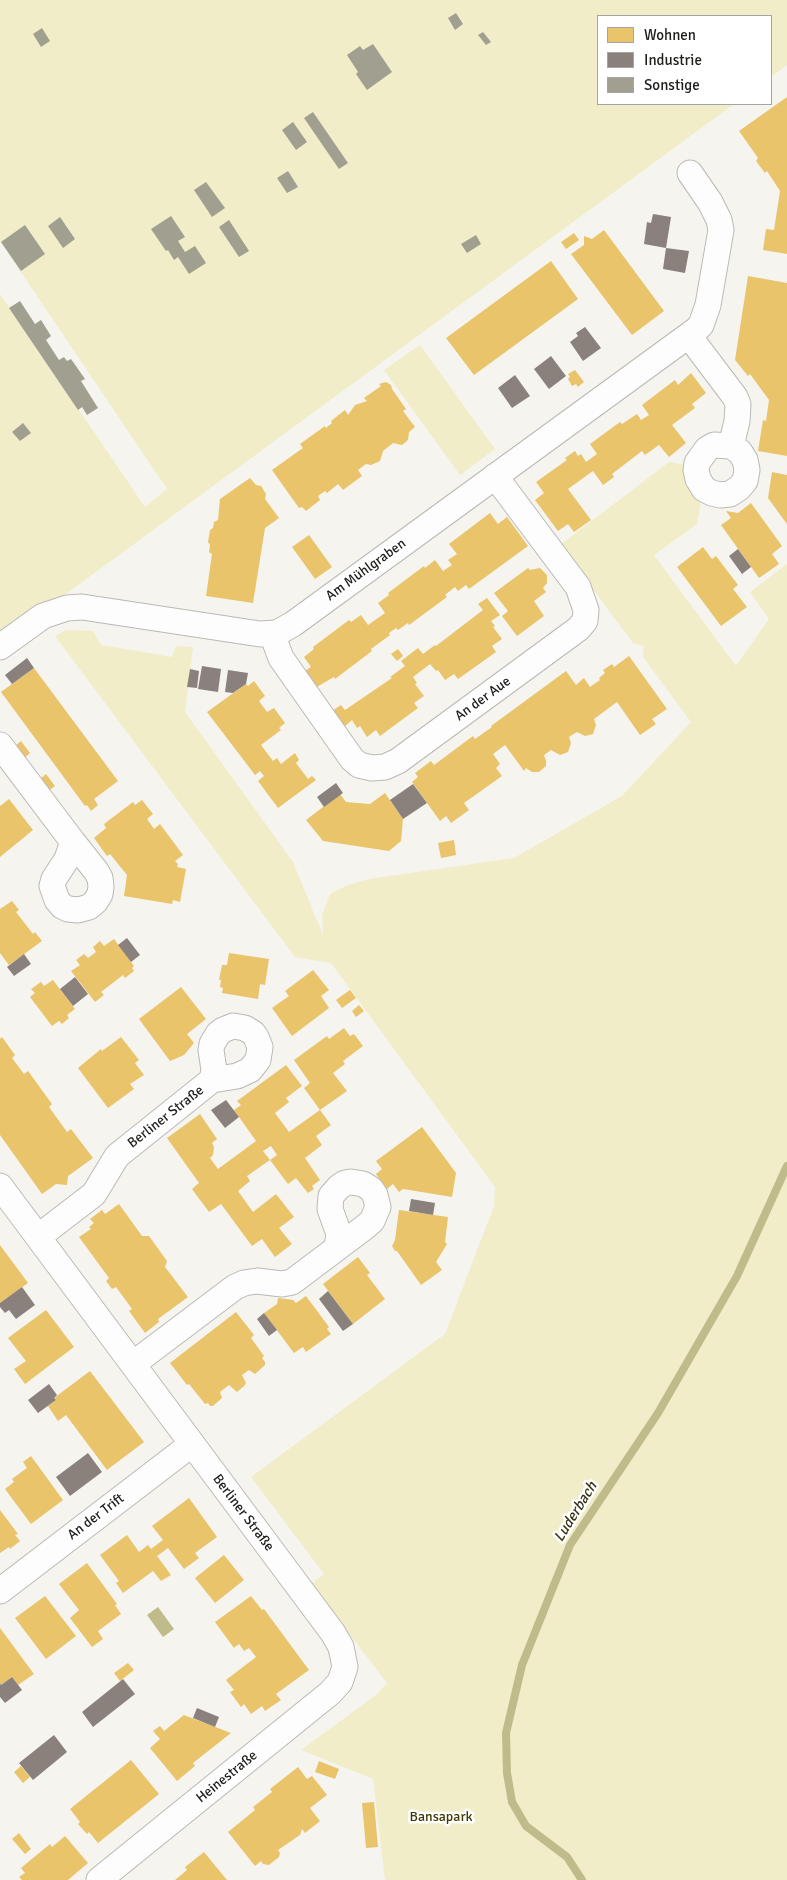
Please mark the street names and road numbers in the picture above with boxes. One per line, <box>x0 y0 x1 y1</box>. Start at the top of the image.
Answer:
street label: Am Mühlgraben <box>323 535 409 605</box>
street label: An der Aue <box>452 673 514 725</box>
street label: Berliner Straße <box>125 1082 207 1152</box>
street label: Berliner Straße <box>209 1471 277 1555</box>
street label: An der Trift <box>64 1490 128 1544</box>
street label: Heinestraße <box>193 1747 261 1807</box>

